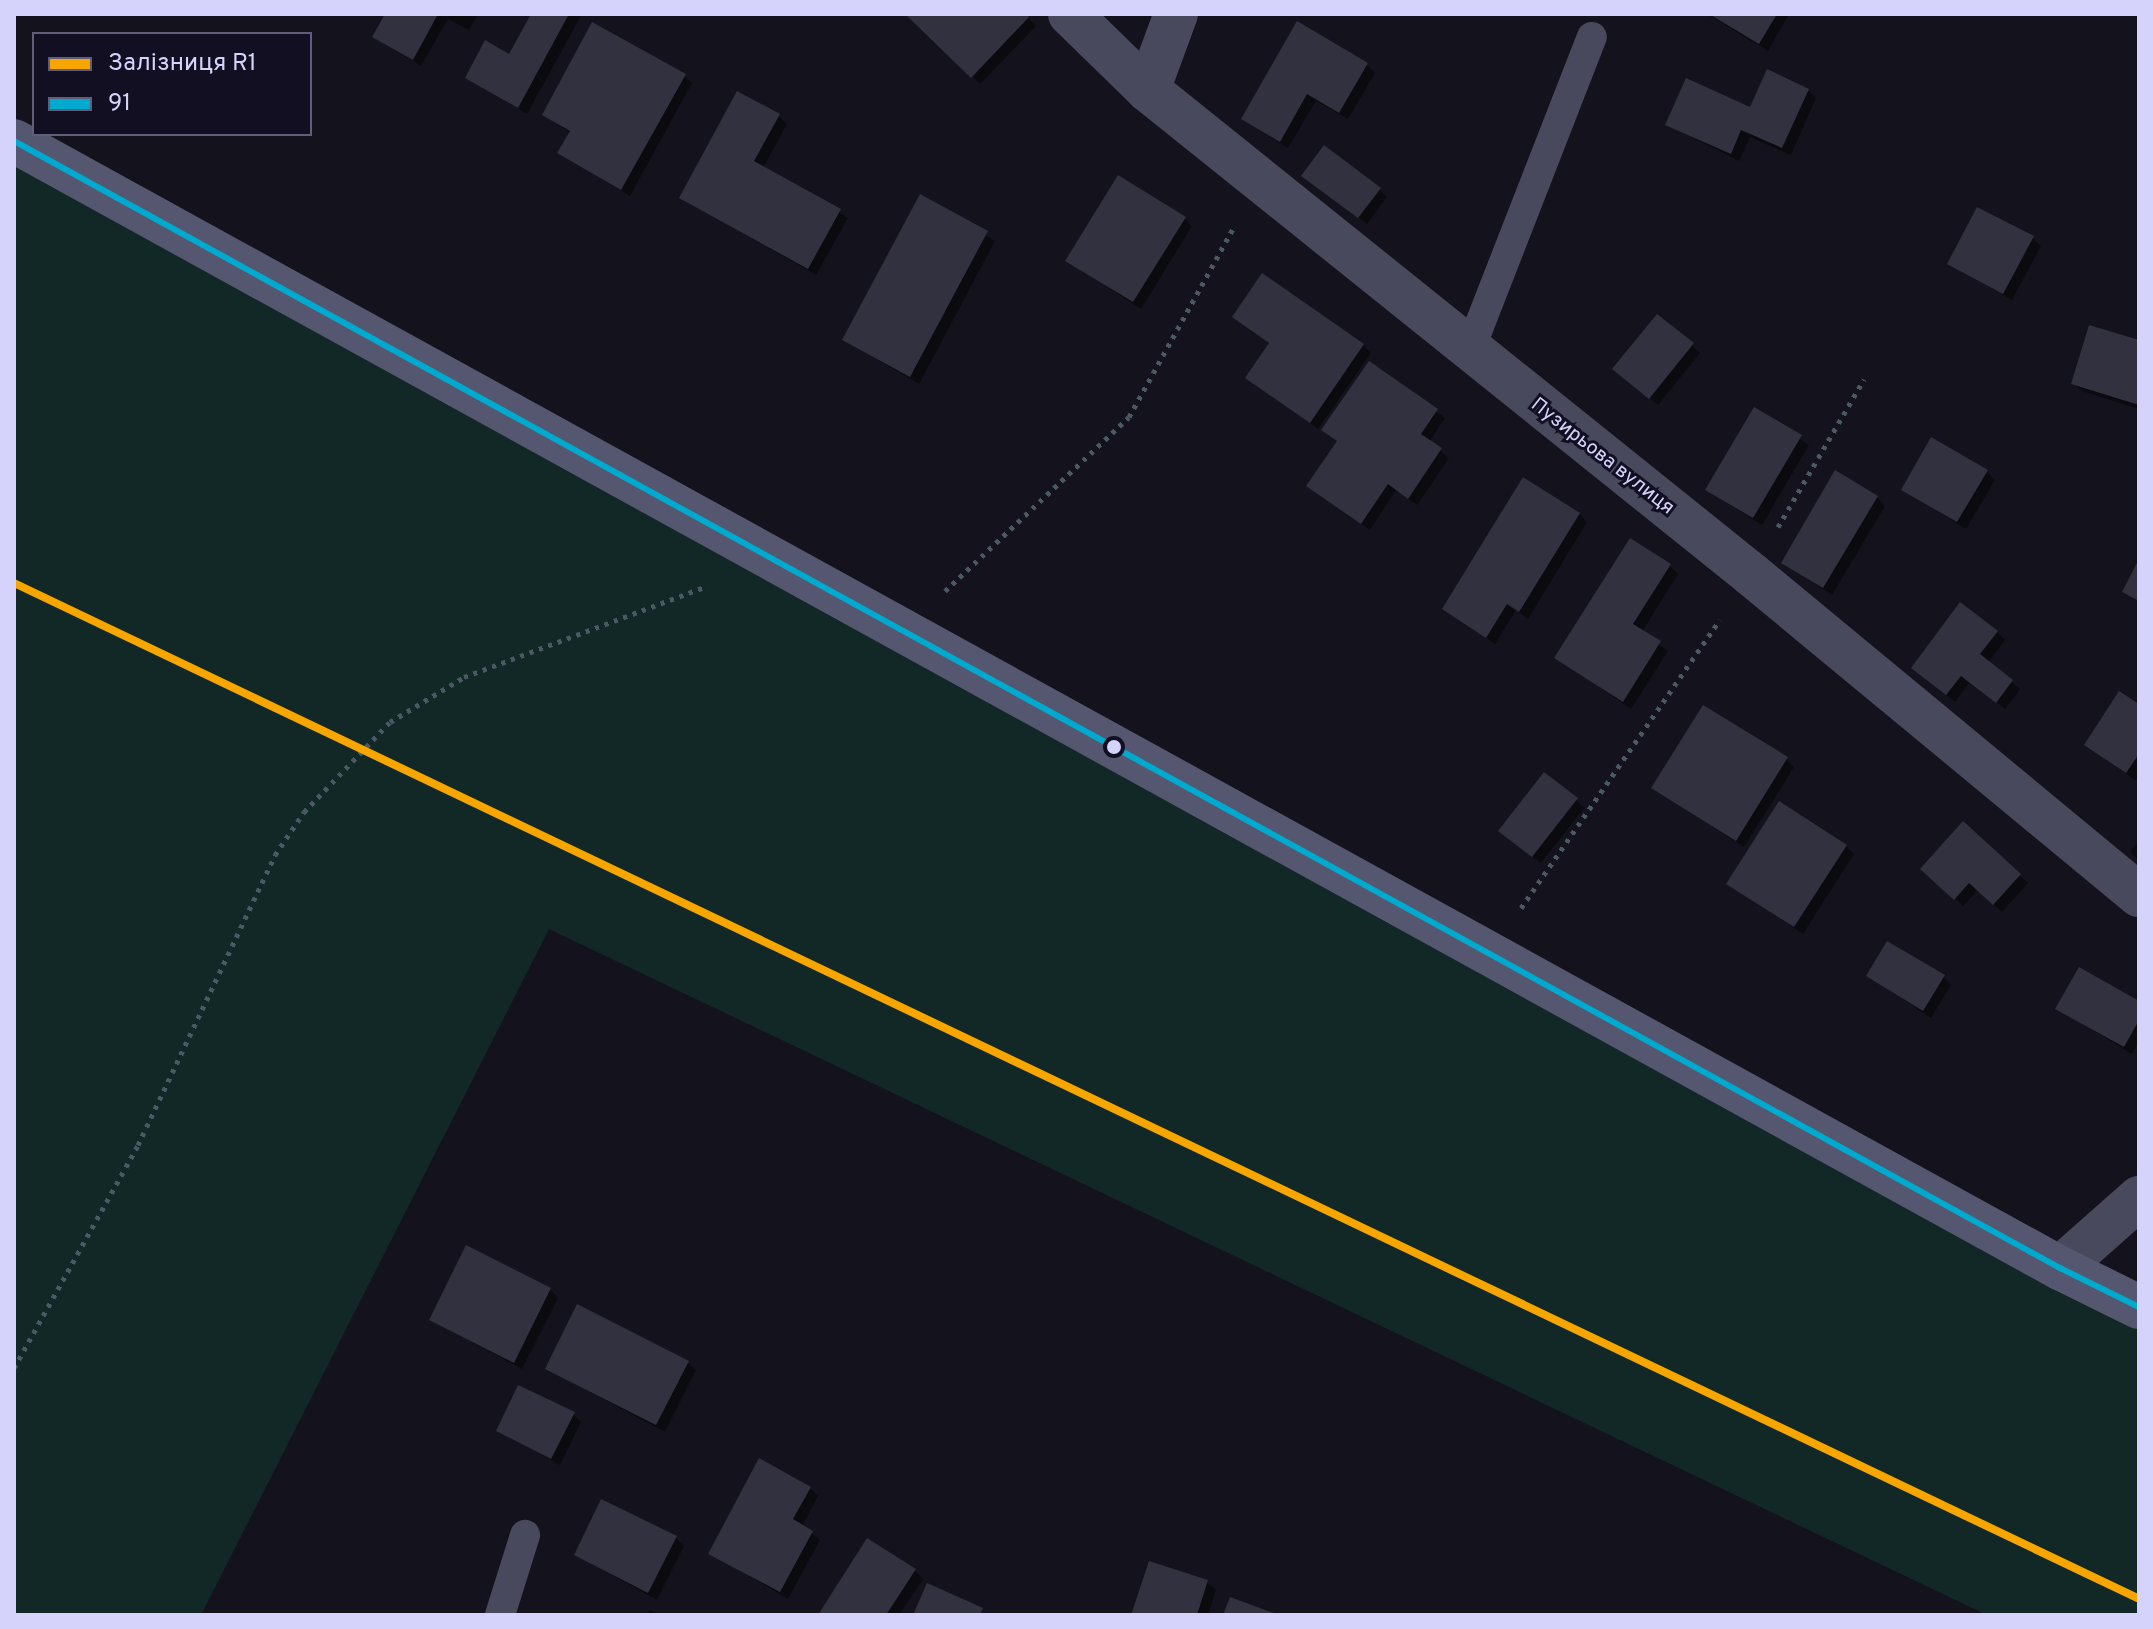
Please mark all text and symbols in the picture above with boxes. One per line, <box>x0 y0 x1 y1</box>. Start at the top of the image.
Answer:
legend <box>32 32 312 136</box>
text: Залізниця R1 <box>108 49 257 79</box>
text: 91 <box>108 89 131 119</box>
street label: Пузирьова вулиця <box>1525 393 1679 521</box>
unlabelled marker <box>1106 739 1122 755</box>

